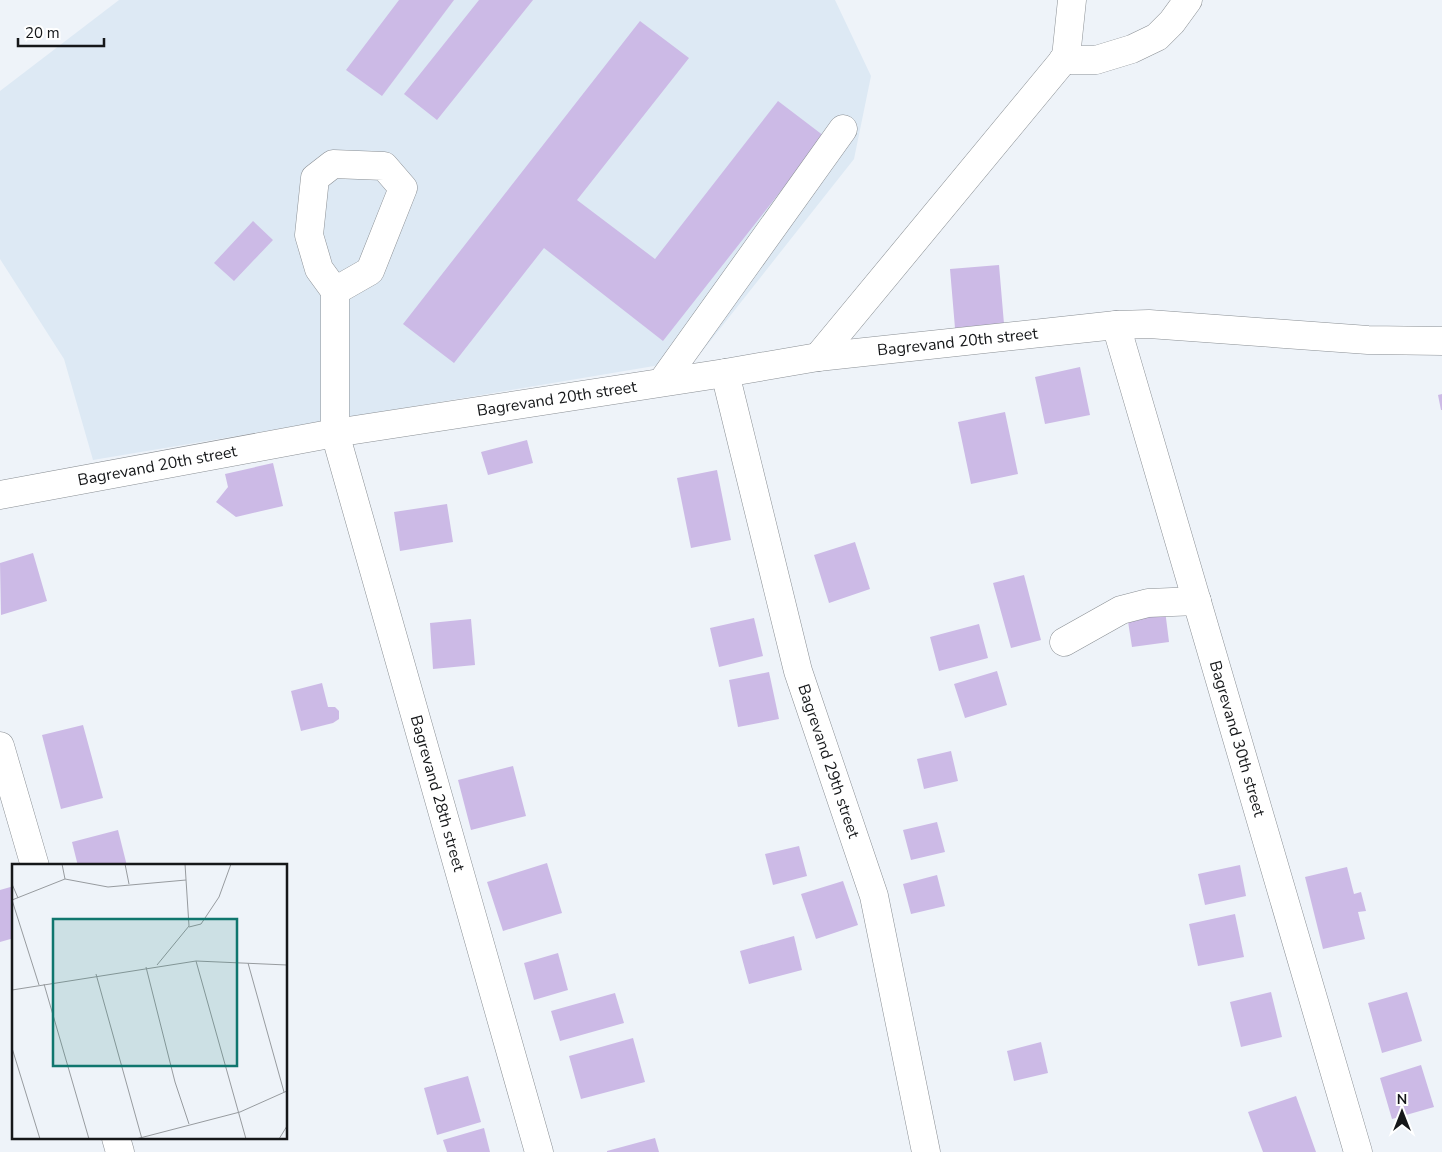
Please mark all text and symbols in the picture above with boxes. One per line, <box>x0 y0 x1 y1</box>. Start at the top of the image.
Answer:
scale bar <box>18 15 104 47</box>
text: 20 m <box>25 23 60 43</box>
street label: Bagrevand 20th street <box>876 322 1039 362</box>
street label: Bagrevand 20th street <box>475 376 639 422</box>
street label: Bagrevand 20th street <box>76 440 239 491</box>
street label: Bagrevand 30th street <box>1204 658 1270 820</box>
street label: Bagrevand 29th street <box>792 681 865 842</box>
street label: Bagrevand 28th street <box>405 713 470 874</box>
inset map <box>12 864 288 1140</box>
north arrow <box>1377 1087 1427 1137</box>
text: N <box>1397 1090 1407 1109</box>

